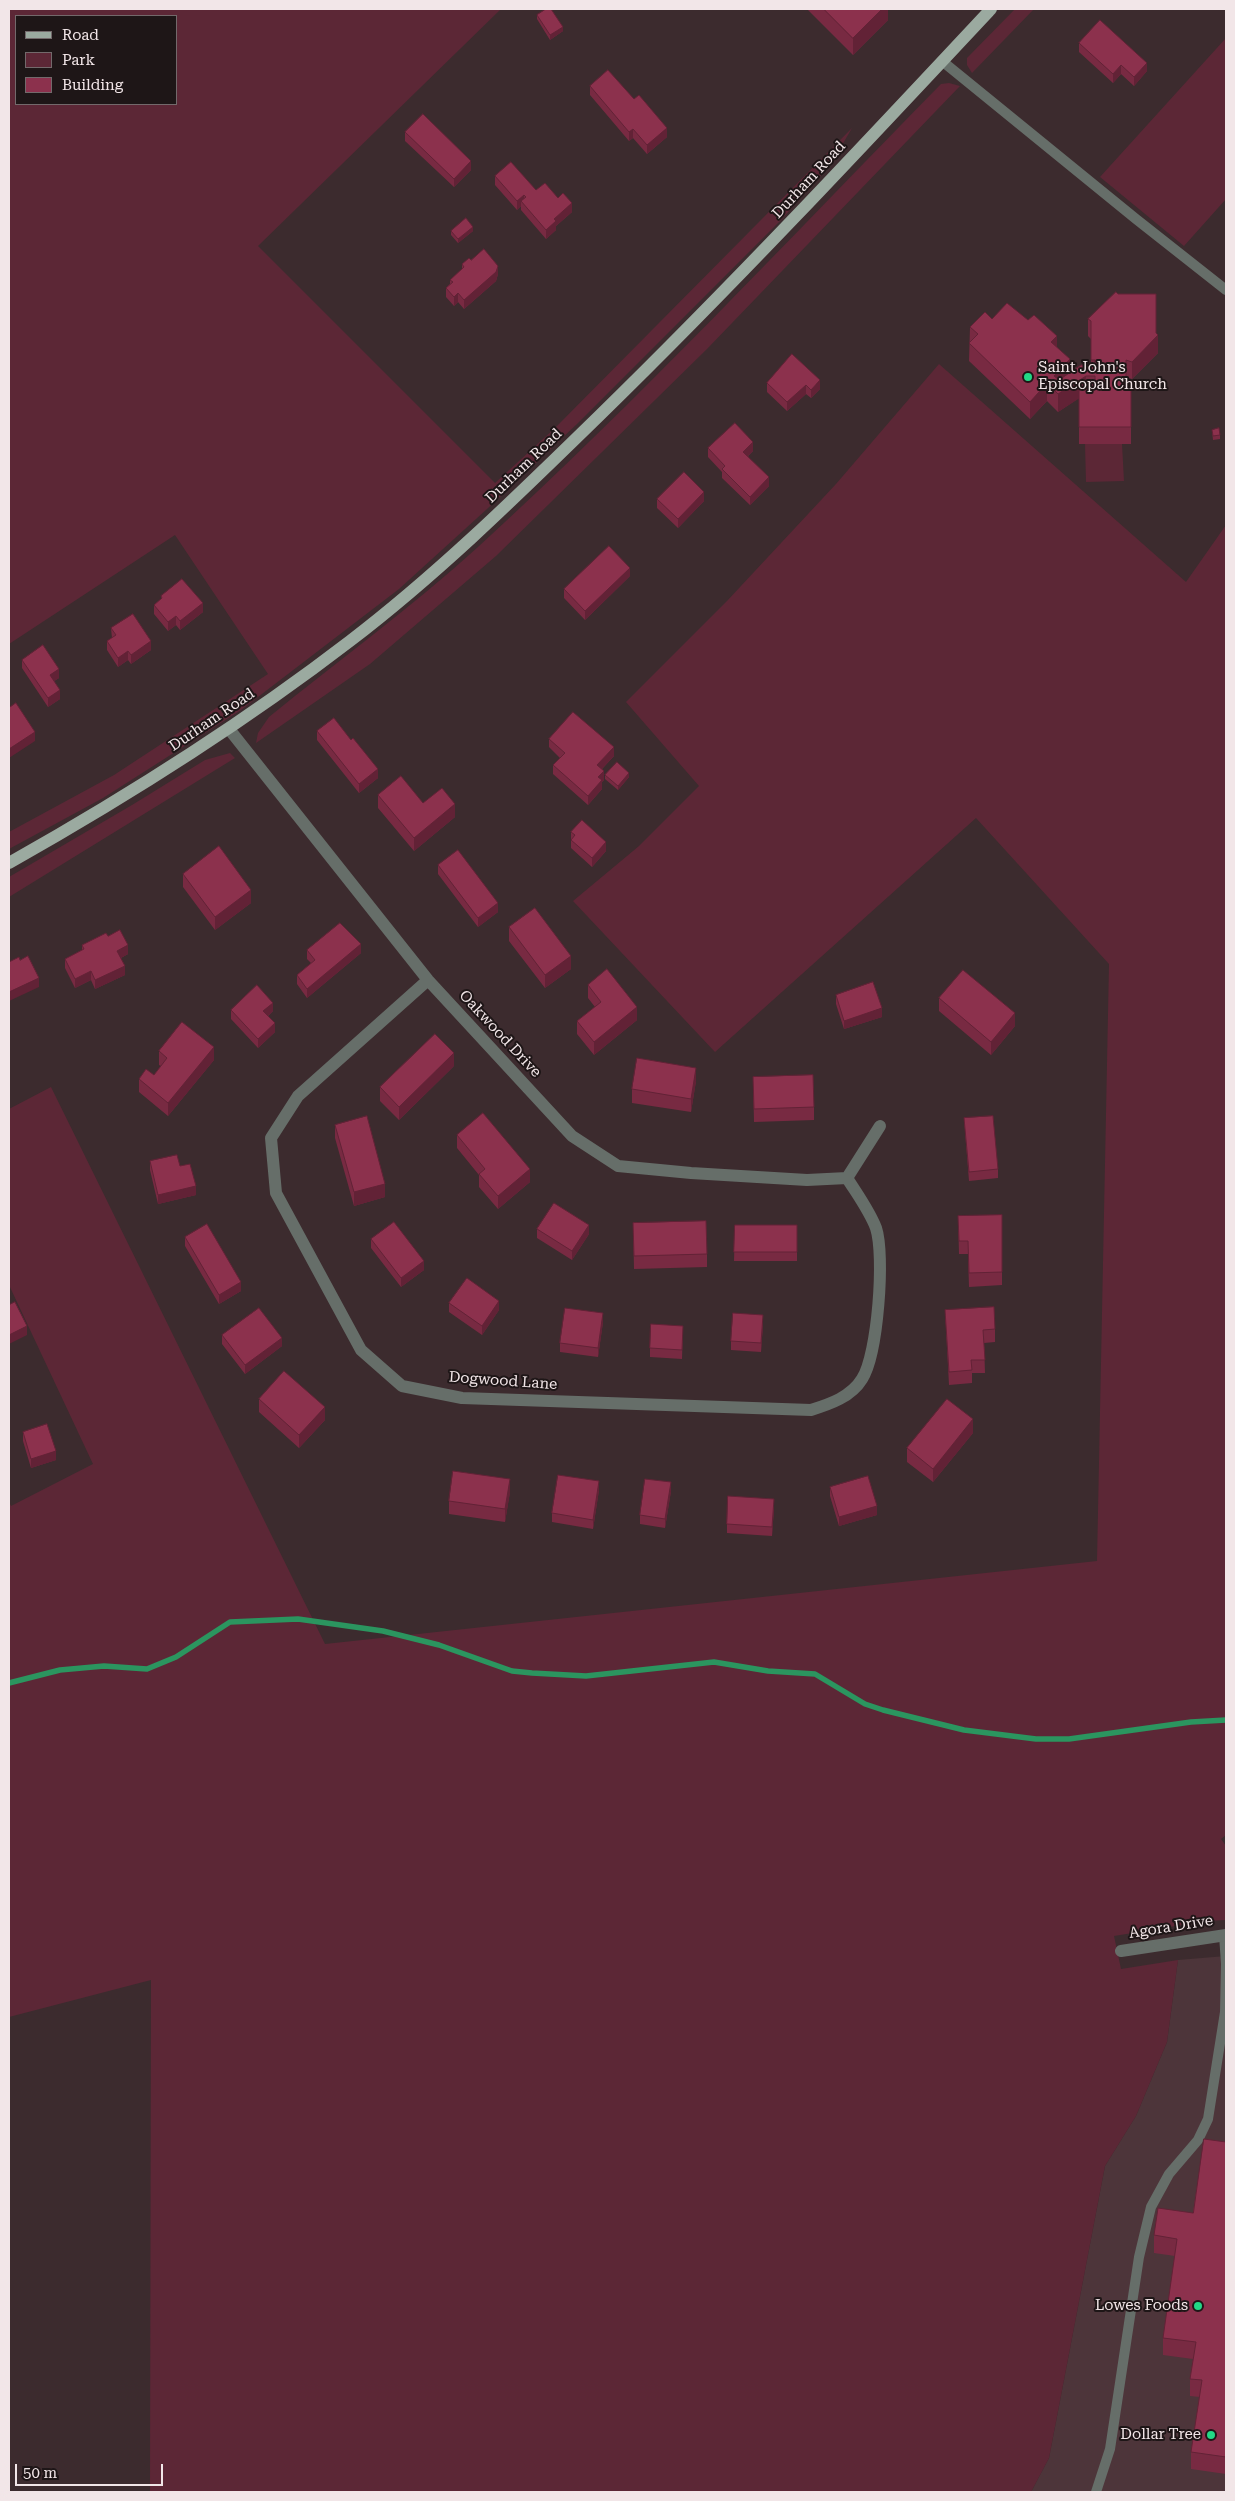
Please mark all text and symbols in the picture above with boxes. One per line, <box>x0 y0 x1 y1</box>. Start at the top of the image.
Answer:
legend <box>15 15 178 105</box>
text: Road <box>62 26 99 44</box>
text: Park <box>62 51 95 69</box>
text: Building <box>62 76 123 94</box>
street label: Durham Road <box>769 138 849 222</box>
place label: Saint John's Episcopal Church <box>1038 359 1167 394</box>
marker: Saint John's Episcopal Church <box>1022 371 1034 383</box>
street label: Durham Road <box>482 425 566 507</box>
street label: Durham Road <box>166 685 258 755</box>
street label: Oakwood Drive <box>455 987 545 1081</box>
street label: Dogwood Lane <box>448 1368 558 1394</box>
street label: Agora Drive <box>1128 1911 1214 1943</box>
place label: Lowes Foods <box>1095 2297 1188 2315</box>
marker: Lowes Foods <box>1192 2300 1204 2312</box>
place label: Dollar Tree <box>1120 2426 1201 2444</box>
marker: Dollar Tree <box>1205 2429 1217 2441</box>
scale bar <box>18 2454 165 2486</box>
text: 50 m <box>23 2464 57 2482</box>

